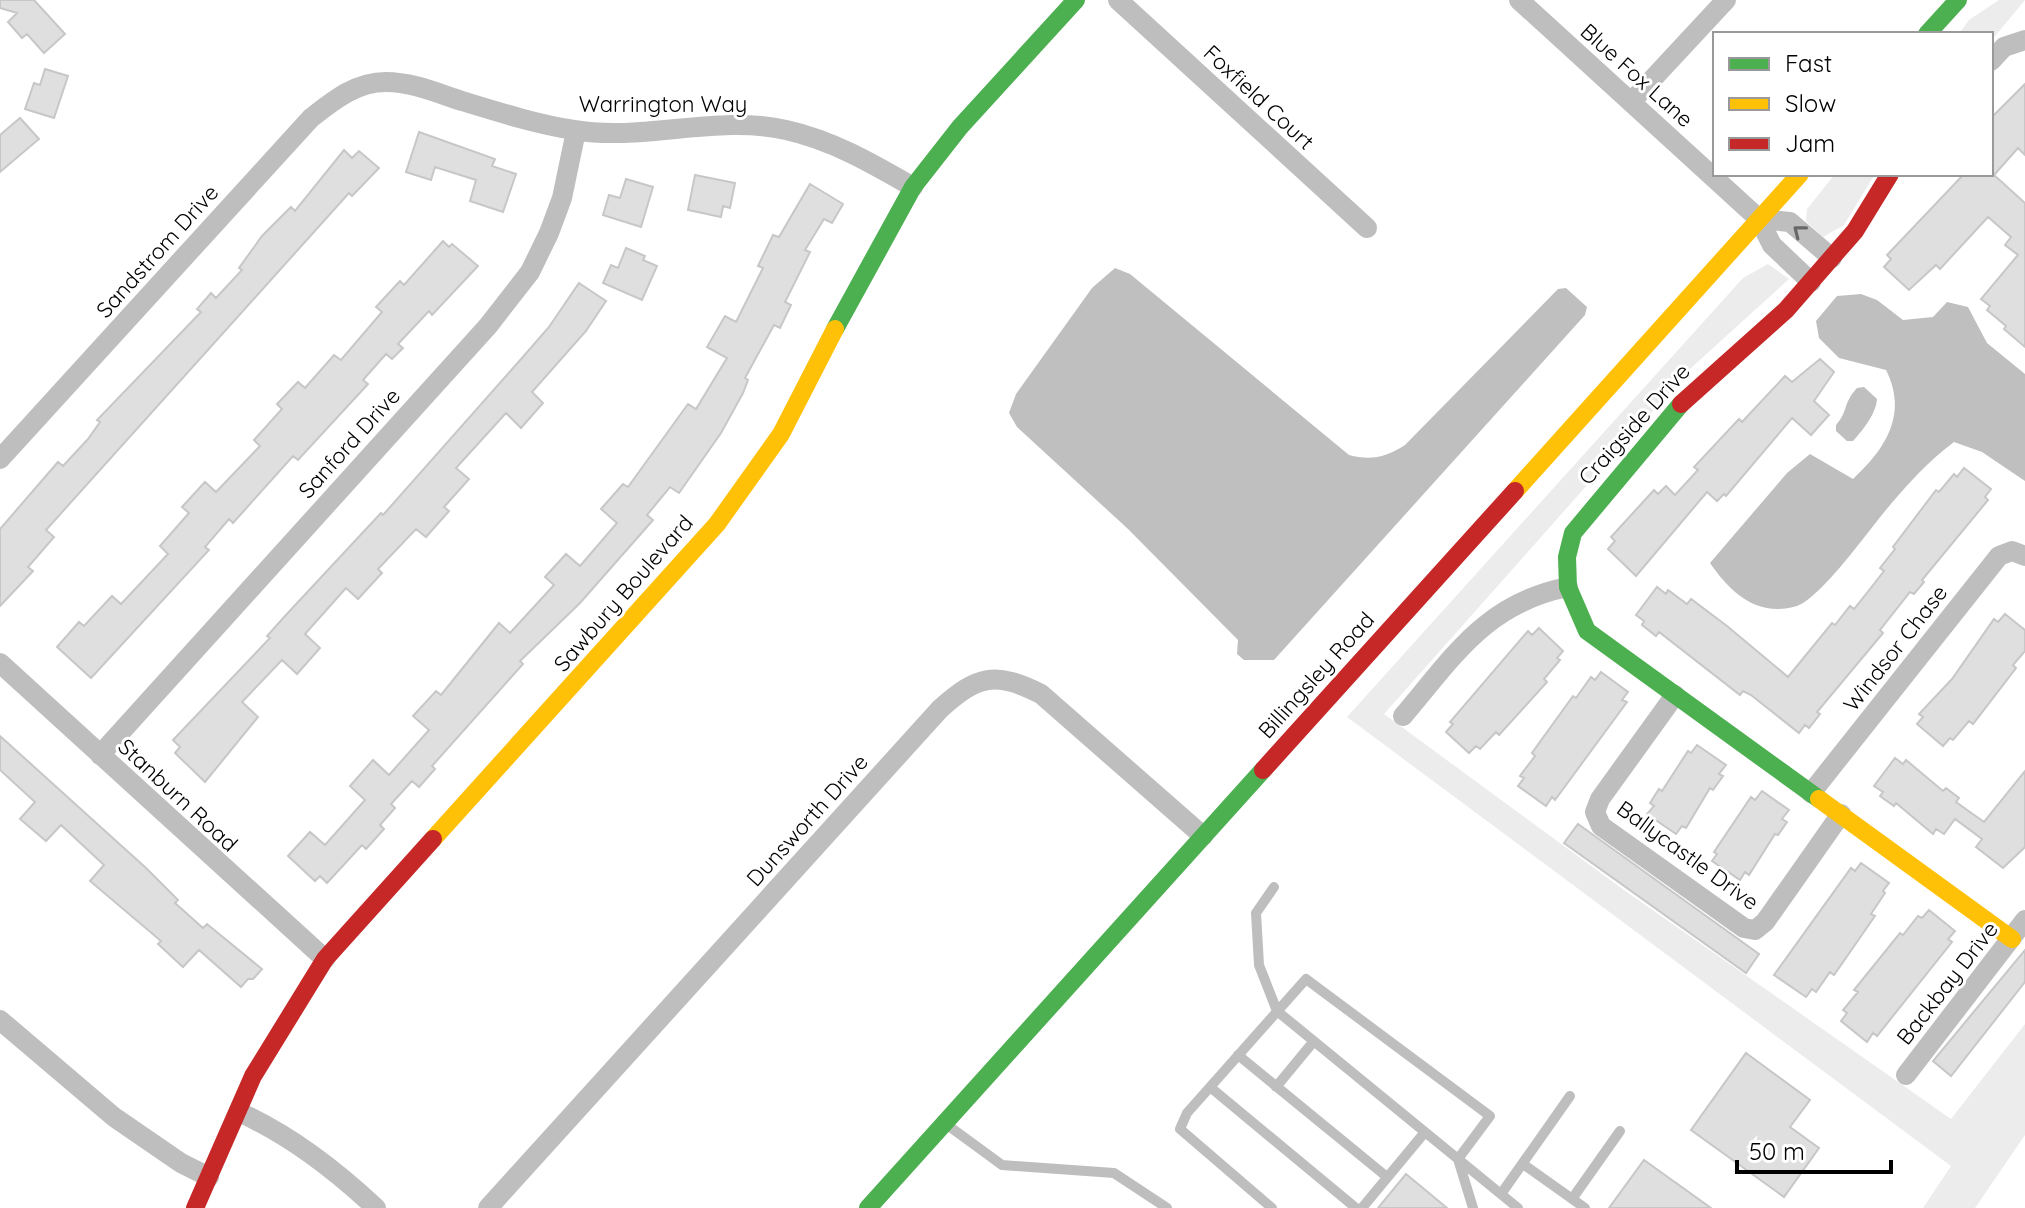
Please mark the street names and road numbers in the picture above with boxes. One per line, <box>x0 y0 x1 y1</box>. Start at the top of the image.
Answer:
street label: Blue Fox Lane <box>1575 17 1699 133</box>
street label: Foxfield Court <box>1198 39 1320 155</box>
street label: Warrington Way <box>579 90 747 118</box>
street label: Sandstrom Drive <box>90 179 224 323</box>
street label: Craigside Drive <box>1572 357 1696 491</box>
street label: Sanford Drive <box>292 382 406 504</box>
street label: Sawbury Boulevard <box>547 509 699 677</box>
street label: Windsor Chase <box>1837 579 1953 717</box>
street label: Billingsley Road <box>1252 606 1380 744</box>
street label: Stanburn Road <box>112 732 244 858</box>
street label: Dunsworth Drive <box>740 748 874 892</box>
street label: Ballycastle Drive <box>1612 794 1764 916</box>
street label: Backbay Drive <box>1890 916 2004 1050</box>

